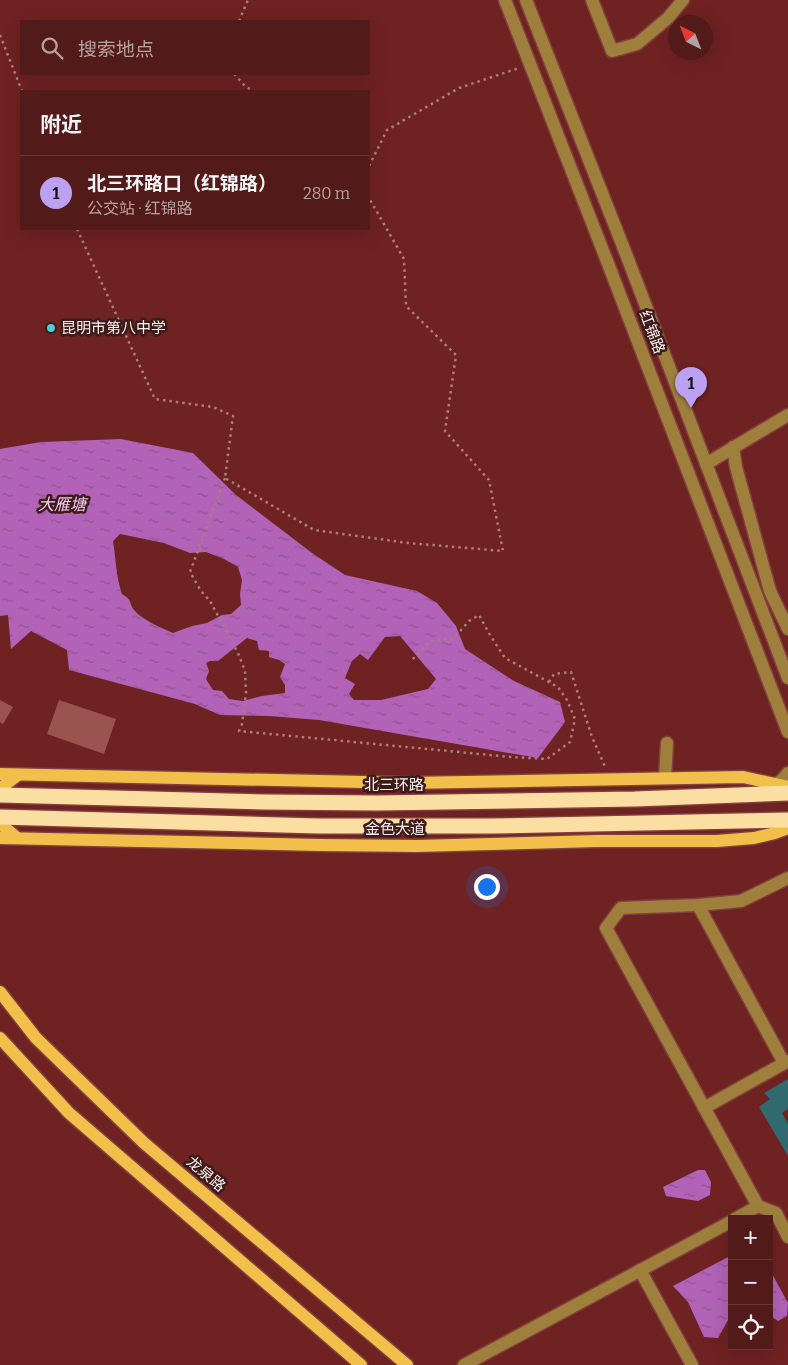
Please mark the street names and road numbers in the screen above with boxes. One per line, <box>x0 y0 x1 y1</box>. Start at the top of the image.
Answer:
street label: 红锦路 <box>636 308 668 356</box>
street label: 北三环路 <box>364 776 424 794</box>
street label: 金色大道 <box>365 820 425 838</box>
street label: 龙泉路 <box>183 1153 229 1195</box>

